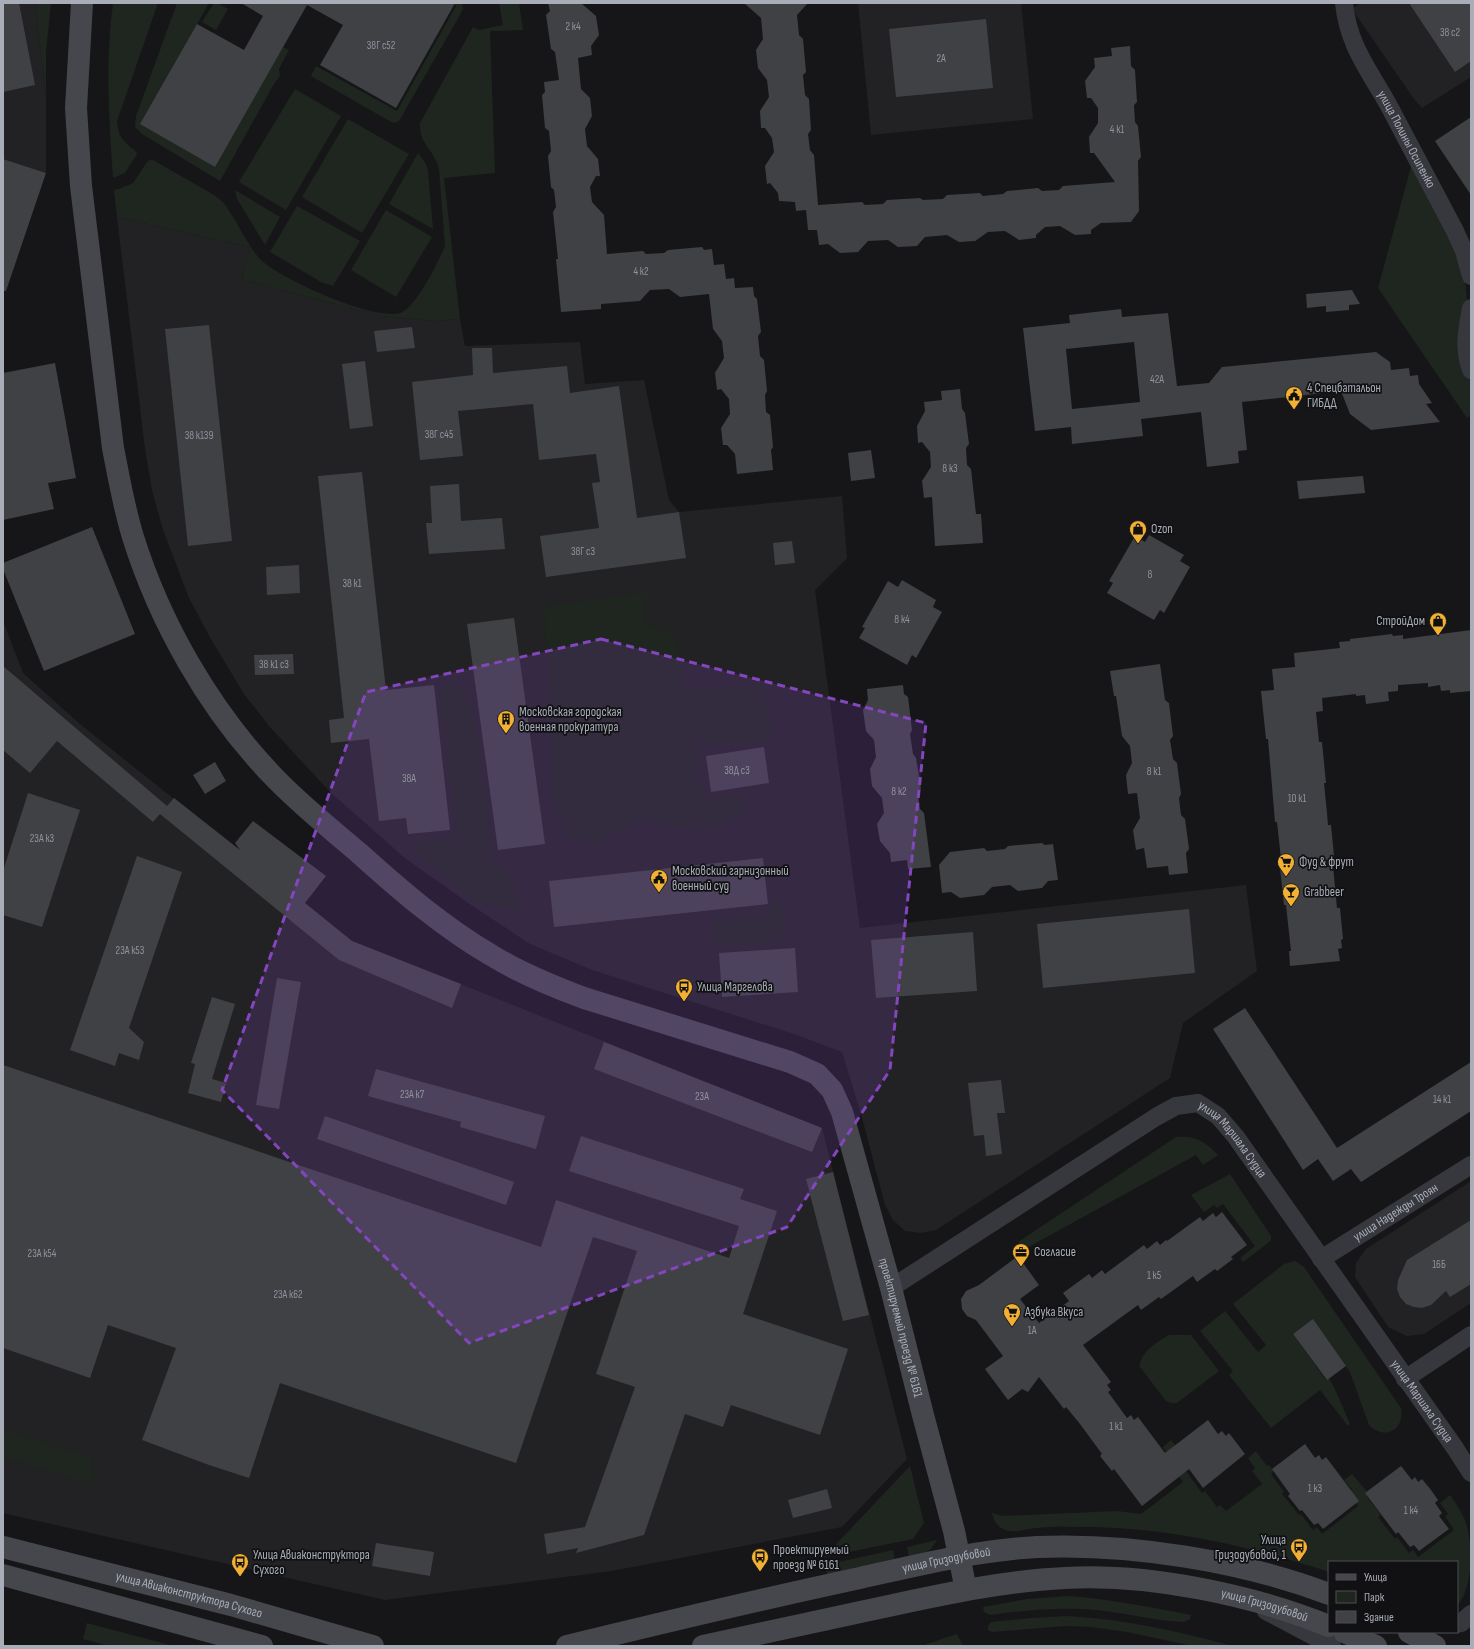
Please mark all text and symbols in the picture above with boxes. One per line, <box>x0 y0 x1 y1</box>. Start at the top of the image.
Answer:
house number: 2 к4 <box>565 20 581 33</box>
house number: 38 с2 <box>1440 26 1461 39</box>
house number: 38Г с52 <box>367 39 396 52</box>
house number: 2А <box>936 52 946 65</box>
street label: улица Полины Осипенко <box>1374 88 1439 191</box>
house number: 4 к1 <box>1110 123 1124 136</box>
house number: 4 к2 <box>633 265 649 278</box>
house number: 42А <box>1150 373 1164 386</box>
place label: 4 Спецбатальон ГИБДД <box>1307 380 1381 411</box>
public building icon: 4 Спецбатальон ГИБДД <box>1284 385 1304 410</box>
house number: 38Г с45 <box>425 428 453 441</box>
house number: 38 к139 <box>185 429 213 442</box>
house number: 8 к3 <box>942 462 958 475</box>
shop icon: Ozon <box>1128 519 1148 544</box>
place label: Ozon <box>1151 521 1173 537</box>
house number: 38Г с3 <box>571 545 595 558</box>
house number: 8 <box>1148 568 1153 581</box>
house number: 38 к1 <box>342 577 362 590</box>
shop icon: СтройДом <box>1428 611 1448 636</box>
house number: 8 к4 <box>894 613 910 626</box>
place label: СтройДом <box>1376 613 1425 629</box>
house number: 38 к1 с3 <box>259 658 289 671</box>
place label: Московская городская военная прокуратура <box>519 704 622 735</box>
building icon: Московская городская военная прокуратура <box>496 709 516 734</box>
house number: 38Д с3 <box>724 764 750 777</box>
house number: 8 к1 <box>1147 765 1161 778</box>
house number: 38А <box>402 772 416 785</box>
house number: 8 к2 <box>891 785 907 798</box>
house number: 10 к1 <box>1288 792 1306 805</box>
house number: 23А к3 <box>30 832 55 845</box>
supermarket icon: Фуд & фрут <box>1276 852 1296 877</box>
place label: Фуд & фрут <box>1299 854 1354 870</box>
place label: Московский гарнизонный военный суд <box>672 863 789 894</box>
public building icon: Московский гарнизонный военный суд <box>649 868 669 893</box>
bar icon: Grabbeer <box>1281 882 1301 907</box>
place label: Grabbeer <box>1304 884 1344 900</box>
house number: 23А к53 <box>116 944 145 957</box>
bus stop icon: Улица Маргелова <box>674 977 694 1002</box>
place label: Улица Маргелова <box>697 979 773 995</box>
house number: 23А к7 <box>400 1088 425 1101</box>
house number: 23А <box>695 1090 709 1103</box>
house number: 14 к1 <box>1433 1093 1451 1106</box>
street label: улица Маршала Судца <box>1195 1097 1270 1181</box>
street label: улица Надежды Троян <box>1350 1180 1441 1245</box>
office icon: Согласие <box>1011 1242 1031 1267</box>
place label: Согласие <box>1034 1244 1076 1260</box>
house number: 23А к54 <box>28 1247 57 1260</box>
street label: проектируемый проезд № 6161 <box>875 1256 926 1399</box>
house number: 16Б <box>1432 1258 1446 1271</box>
house number: 1 к5 <box>1147 1269 1161 1282</box>
house number: 23А к62 <box>273 1288 303 1301</box>
supermarket icon: Азбука Вкуса <box>1002 1302 1022 1327</box>
place label: Азбука Вкуса <box>1024 1304 1083 1320</box>
house number: 1А <box>1028 1324 1037 1337</box>
street label: улица Маршала Судца <box>1387 1357 1457 1446</box>
house number: 1 к1 <box>1109 1420 1123 1433</box>
house number: 1 к3 <box>1308 1482 1323 1495</box>
house number: 1 к4 <box>1404 1504 1419 1517</box>
place label: Улица Гризодубовой, 1 <box>1215 1532 1286 1563</box>
bus stop icon: Улица Гризодубовой, 1 <box>1289 1537 1309 1562</box>
place label: Проектируемый проезд № 6161 <box>773 1542 849 1573</box>
street label: улица Гризодубовой <box>901 1544 992 1576</box>
place label: Улица Авиаконструктора Сухого <box>253 1547 370 1578</box>
bus stop icon: Проектируемый проезд № 6161 <box>750 1547 770 1572</box>
bus stop icon: Улица Авиаконструктора Сухого <box>230 1552 250 1577</box>
legend <box>1328 1561 1458 1633</box>
street label: улица Авиаконструктора Сухого <box>114 1568 264 1622</box>
text: Улица <box>1364 1570 1388 1585</box>
street label: улица Гризодубовой <box>1220 1585 1310 1625</box>
text: Парк <box>1364 1590 1385 1605</box>
text: Здание <box>1364 1610 1394 1625</box>

